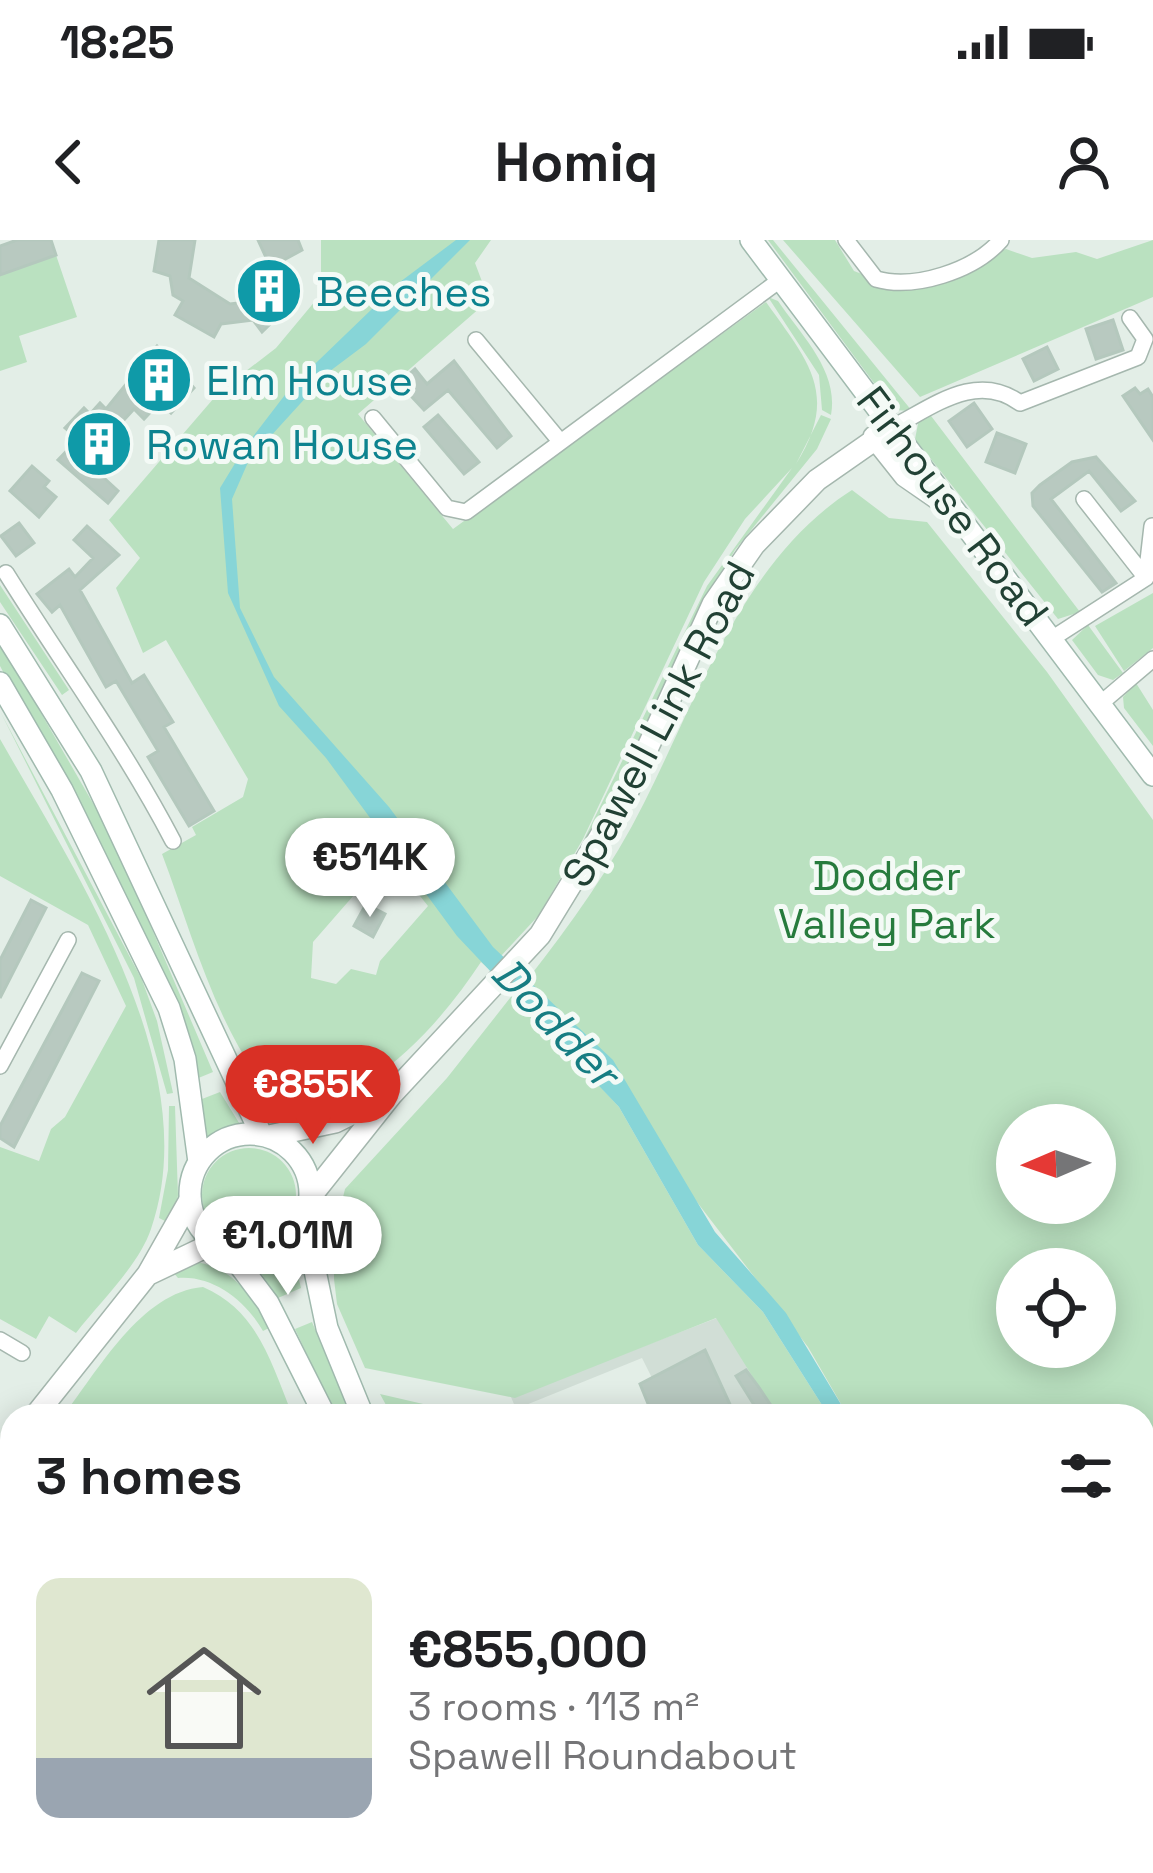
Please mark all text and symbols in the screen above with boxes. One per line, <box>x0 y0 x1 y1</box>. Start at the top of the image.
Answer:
text: 18:25 <box>60 14 174 71</box>
text: Homiq <box>495 128 658 197</box>
icon: back <box>36 129 102 195</box>
icon: person <box>1051 129 1117 195</box>
building icon: Beeches <box>234 256 304 326</box>
place label: Beeches <box>316 265 491 318</box>
building icon: Elm House <box>124 345 194 415</box>
place label: Elm House <box>206 354 413 407</box>
street label: Firhouse Road <box>845 376 1060 637</box>
building icon: Rowan House <box>64 409 134 479</box>
place label: Rowan House <box>146 418 418 471</box>
street label: Spawell Link Road <box>550 552 767 896</box>
pin: €514K <box>286 818 454 920</box>
text: €514K <box>312 832 428 881</box>
park label: Dodder Valley Park <box>778 849 996 950</box>
water label: Dodder <box>480 945 634 1102</box>
pin: €855K <box>229 1045 397 1147</box>
text: €855K <box>252 1059 374 1108</box>
north arrow <box>996 1104 1116 1224</box>
map controls <box>996 1104 1116 1368</box>
pin: €1.01M <box>190 1196 386 1298</box>
text: €1.01M <box>222 1210 354 1259</box>
button: locate <box>996 1248 1116 1368</box>
icon: filters <box>1053 1443 1119 1509</box>
text: 3 homes <box>36 1444 242 1509</box>
text: €855,000 <box>408 1617 648 1682</box>
icon: home <box>132 1626 276 1770</box>
text: 3 rooms · 113 m² <box>408 1682 699 1731</box>
text: Spawell Roundabout <box>408 1731 797 1780</box>

